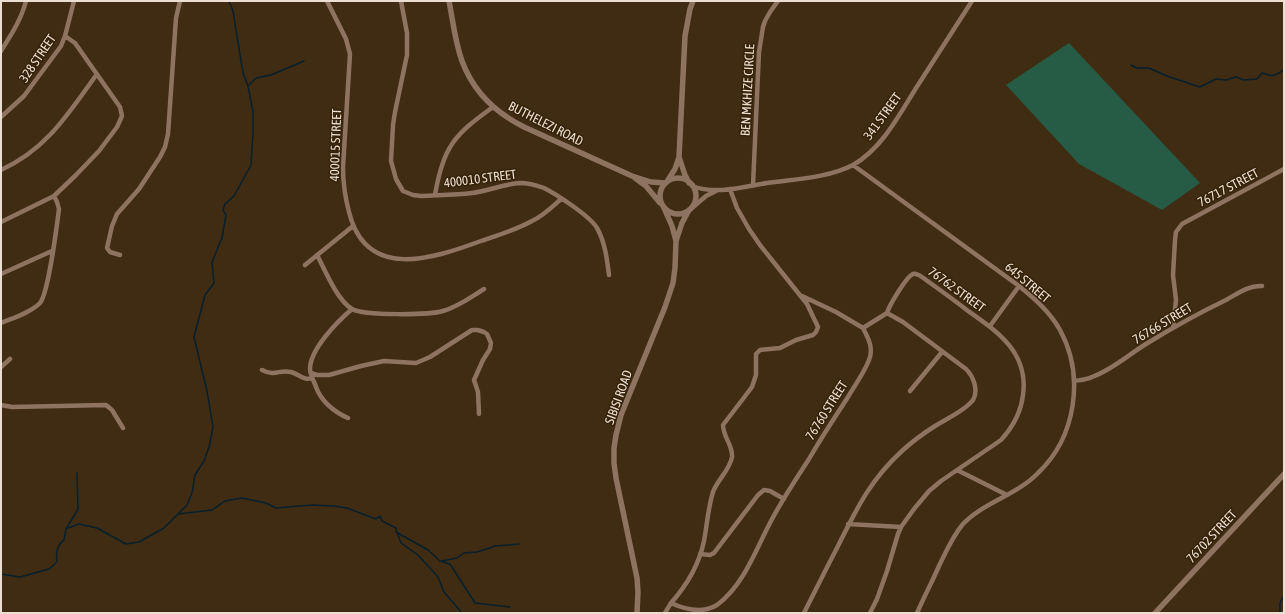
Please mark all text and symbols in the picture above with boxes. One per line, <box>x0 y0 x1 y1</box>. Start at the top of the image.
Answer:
street label: 328 STREET <box>16 31 59 85</box>
street label: BEN MKHIZE CIRCLE <box>738 43 757 136</box>
street label: 341 STREET <box>860 90 905 143</box>
street label: BUTHELEZI ROAD <box>506 98 586 149</box>
street label: 400015 STREET <box>327 108 344 182</box>
street label: 76717 STREET <box>1195 165 1261 210</box>
street label: 400010 STREET <box>443 167 517 190</box>
street label: 645 STREET <box>1002 259 1054 306</box>
street label: 76762 STREET <box>925 264 988 315</box>
street label: 76766 STREET <box>1130 300 1195 347</box>
street label: SIBISI ROAD <box>602 368 635 426</box>
street label: 76760 STREET <box>802 378 851 443</box>
street label: 76702 STREET <box>1183 507 1240 566</box>

